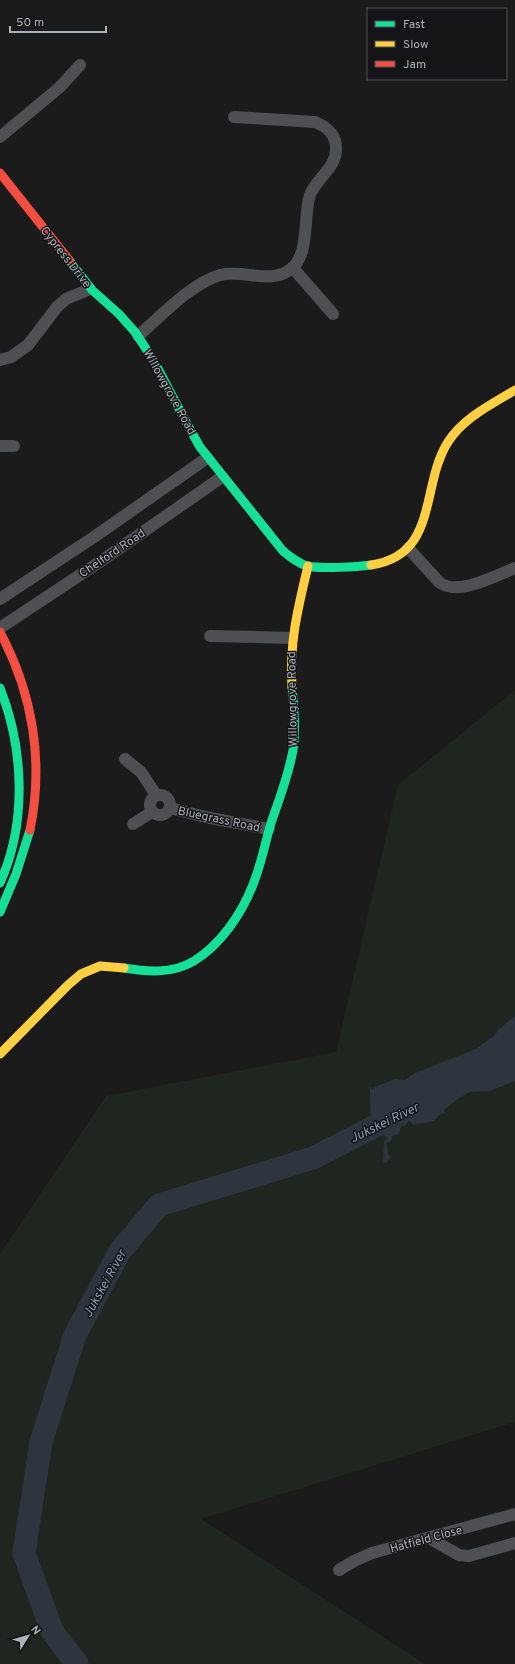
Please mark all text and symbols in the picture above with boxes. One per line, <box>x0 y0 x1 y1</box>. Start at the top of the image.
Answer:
scale bar <box>10 8 106 34</box>
legend <box>367 8 507 80</box>
text: 50 m <box>16 15 44 31</box>
text: Fast <box>403 17 425 33</box>
text: Slow <box>403 37 429 53</box>
text: Jam <box>403 57 426 73</box>
street label: Cypress Drive <box>36 224 94 292</box>
street label: Willowgrove Road <box>139 347 199 438</box>
street label: Chelford Road <box>76 526 149 582</box>
street label: Willowgrove Road <box>284 651 302 747</box>
street label: Bluegrass Road <box>176 803 261 837</box>
water label: Jukskei River <box>348 1100 423 1147</box>
water label: Jukskei River <box>81 1247 131 1320</box>
street label: Hatfield Close <box>388 1523 464 1557</box>
north arrow <box>8 1616 48 1656</box>
text: N <box>27 1623 43 1638</box>

